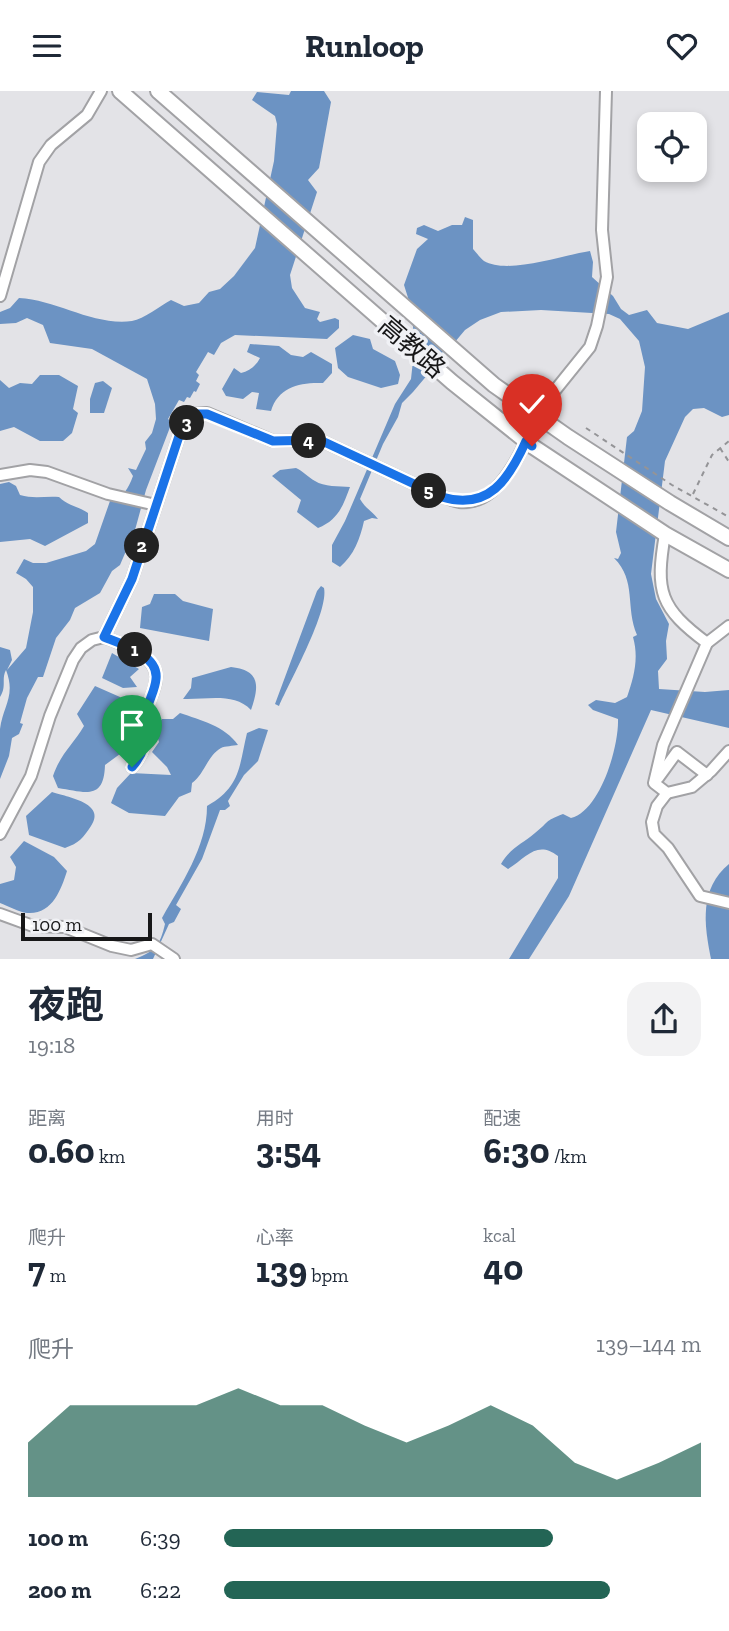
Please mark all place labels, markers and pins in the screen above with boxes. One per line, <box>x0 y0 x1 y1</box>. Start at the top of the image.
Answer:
pin <box>502 374 562 446</box>
pin: 3 <box>170 405 204 441</box>
pin: 4 <box>292 423 326 459</box>
pin: 5 <box>412 473 446 509</box>
pin: 2 <box>124 529 160 563</box>
pin: 1 <box>118 633 152 667</box>
pin <box>102 695 162 767</box>

